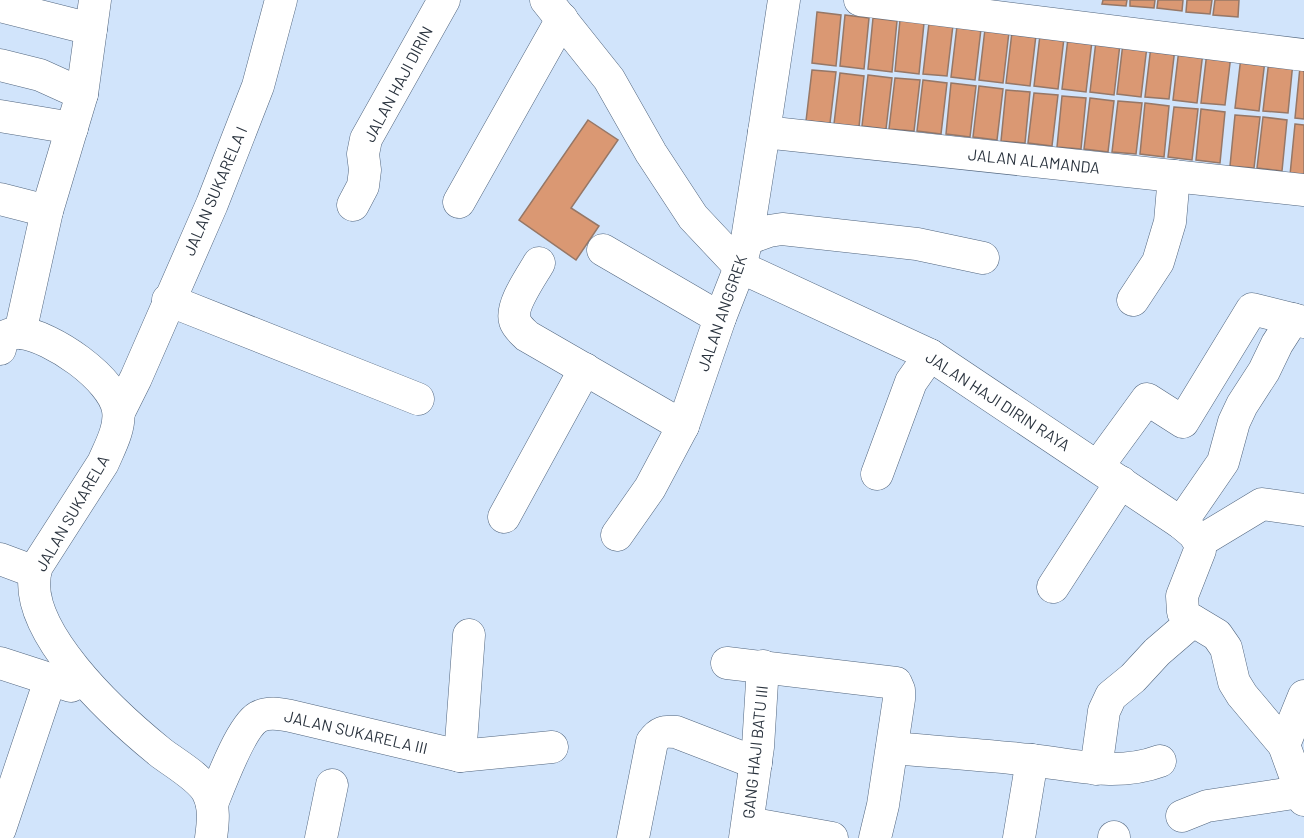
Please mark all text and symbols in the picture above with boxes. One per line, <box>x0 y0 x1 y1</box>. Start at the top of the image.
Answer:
street label: JALAN HAJI DIRIN <box>359 23 436 145</box>
street label: JALAN SUKARELA I <box>179 123 250 258</box>
street label: JALAN ALAMANDA <box>967 144 1101 177</box>
street label: JALAN ANGGREK <box>693 252 750 373</box>
street label: JALAN HAJI DIRIN RAYA <box>923 347 1074 454</box>
street label: JALAN SUKARELA <box>31 451 113 574</box>
street label: GANG HAJI BATU III <box>738 684 771 820</box>
street label: JALAN SUKARELA III <box>283 706 430 757</box>

